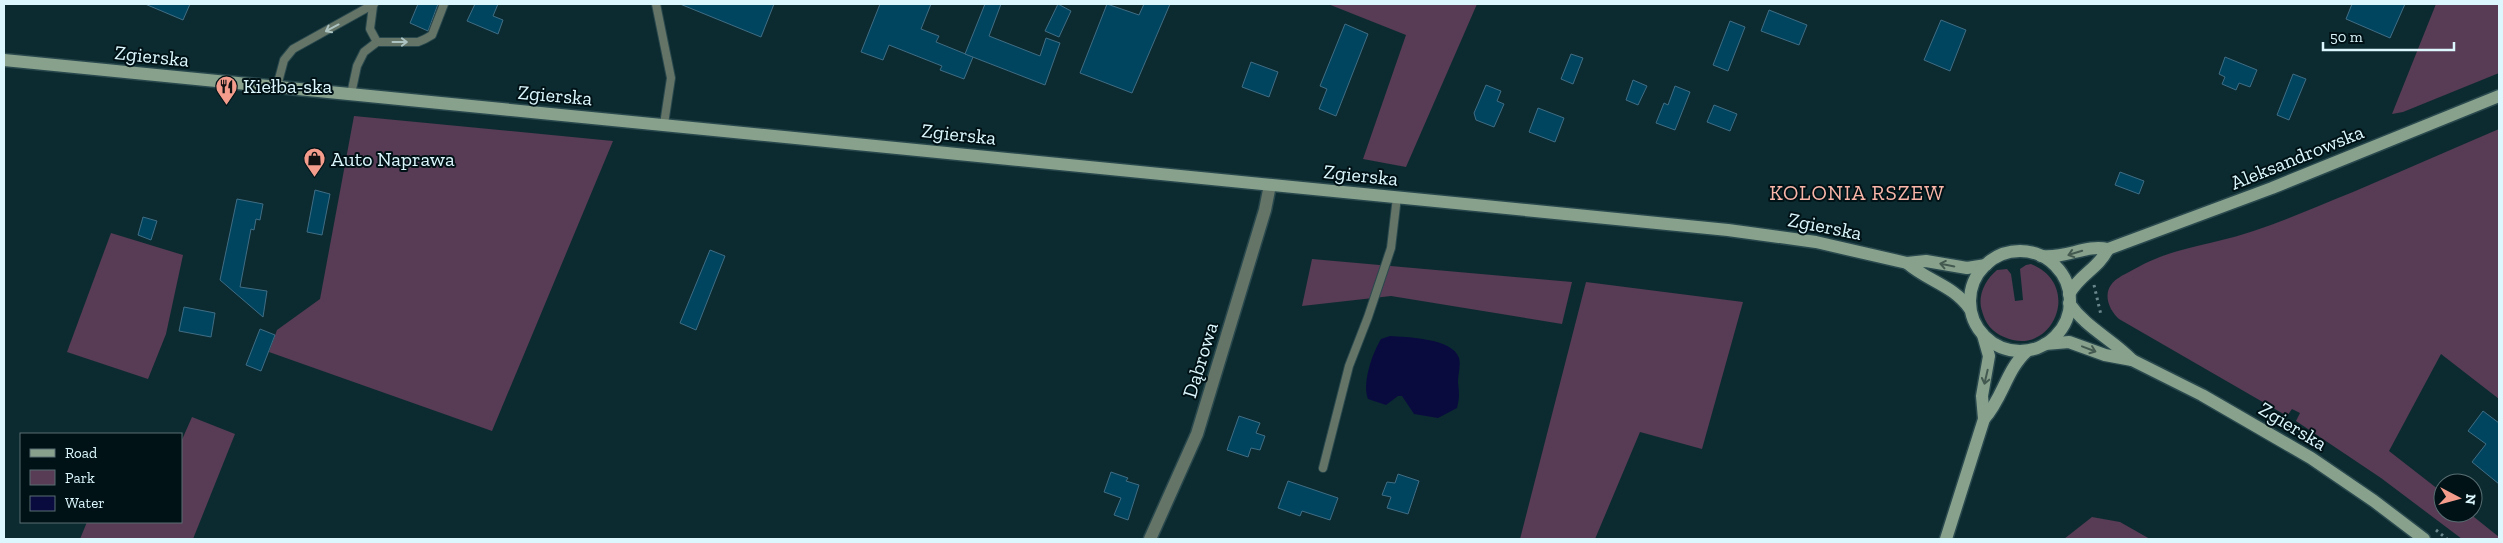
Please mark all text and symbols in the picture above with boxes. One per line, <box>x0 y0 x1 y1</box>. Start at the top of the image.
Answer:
scale bar <box>2323 20 2454 52</box>
one-way arrow <box>325 23 340 33</box>
text: 50 m <box>2330 28 2363 46</box>
one-way arrow <box>391 37 407 47</box>
street label: Zgierska <box>114 40 191 72</box>
restaurant icon: Kiełba-ska <box>215 74 239 105</box>
place label: Kiełba-ska <box>243 74 332 98</box>
street label: Zgierska <box>517 80 594 110</box>
street label: Zgierska <box>921 118 998 150</box>
street label: Aleksandrowska <box>2227 119 2367 195</box>
shop icon: Auto Naprawa <box>303 147 327 178</box>
place label: Auto Naprawa <box>331 147 455 171</box>
street label: Zgierska <box>1323 159 1400 191</box>
district label: KOLONIA RSZEW <box>1769 180 1945 205</box>
street label: Zgierska <box>1786 207 1864 245</box>
one-way arrow <box>2067 249 2083 258</box>
one-way arrow <box>1939 260 1955 269</box>
street label: Dąbrowa <box>1177 319 1223 401</box>
one-way arrow <box>2081 345 2096 354</box>
one-way arrow <box>1981 368 1990 384</box>
street label: Zgierska <box>2255 396 2331 456</box>
legend <box>20 433 182 523</box>
text: Road <box>65 444 98 462</box>
text: Park <box>65 469 95 487</box>
north arrow <box>2433 473 2483 523</box>
text: N <box>2461 493 2479 506</box>
text: Water <box>65 494 105 512</box>

